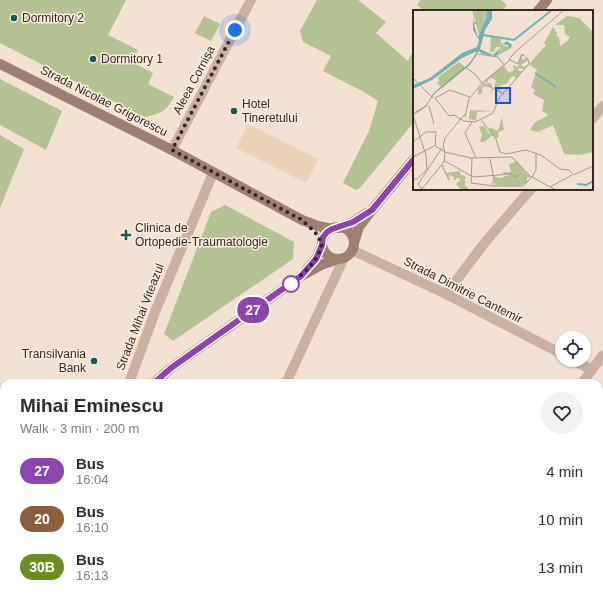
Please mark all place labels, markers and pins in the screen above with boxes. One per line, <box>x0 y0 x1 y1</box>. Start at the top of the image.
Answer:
place label: Dormitory 2 <box>22 11 84 25</box>
marker: Dormitory 2 <box>9 13 19 23</box>
place label: Dormitory 1 <box>101 52 163 66</box>
marker: Dormitory 1 <box>88 54 98 64</box>
place label: Hotel Tineretului <box>242 97 298 125</box>
marker: Hotel Tineretului <box>229 106 239 116</box>
place label: Clinica de Ortopedie-Traumatologie <box>135 221 268 249</box>
marker: Clinica de Ortopedie-Traumatologie <box>120 229 132 241</box>
unlabelled marker <box>282 275 300 293</box>
place label: Transilvania Bank <box>22 347 87 375</box>
marker: Transilvania Bank <box>89 356 99 366</box>

